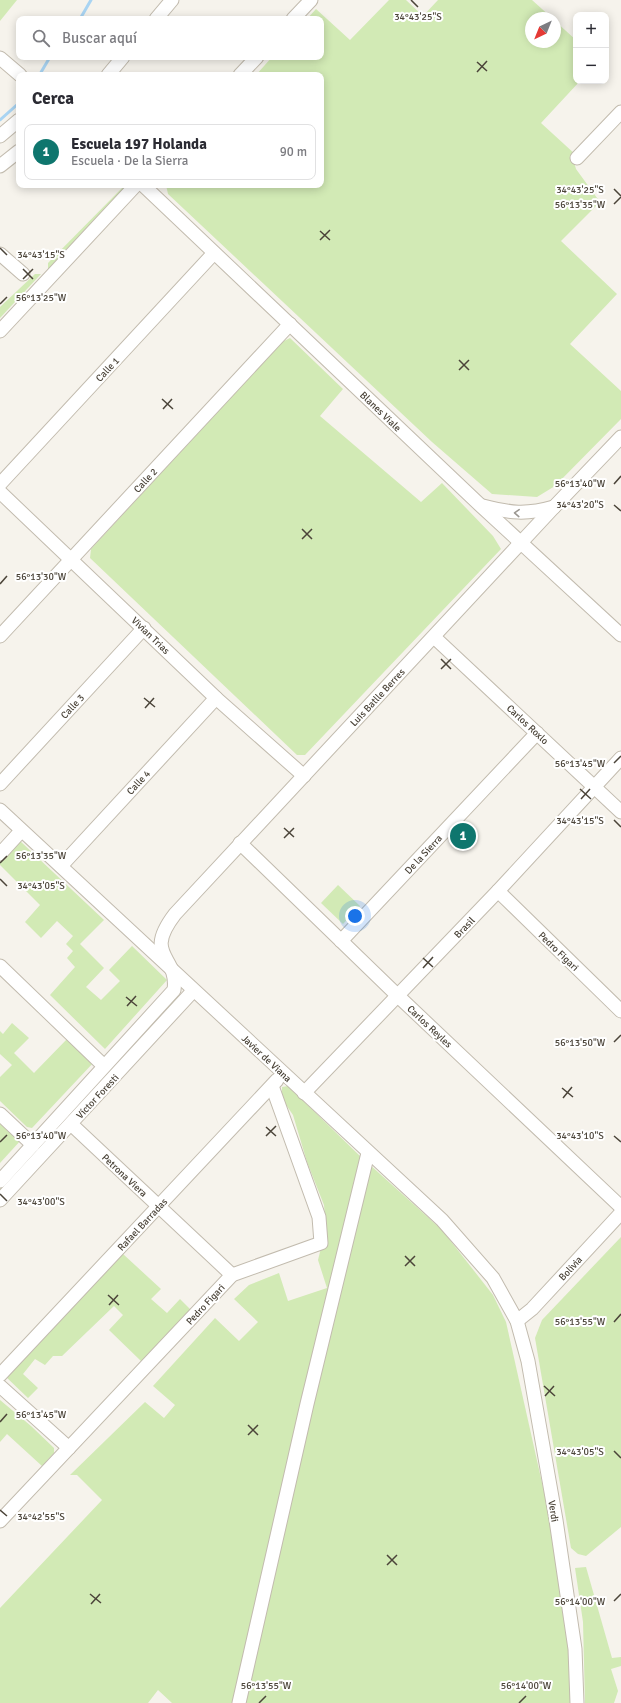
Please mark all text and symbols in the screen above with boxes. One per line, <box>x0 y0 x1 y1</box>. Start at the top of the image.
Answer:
text: 34°43'25"S <box>394 11 442 23</box>
north arrow <box>525 12 561 48</box>
map controls <box>573 12 609 84</box>
button: + <box>573 12 609 48</box>
search box <box>16 16 324 60</box>
icon: search <box>30 27 52 49</box>
text: Buscar aquí <box>62 29 137 47</box>
button: − <box>573 48 609 84</box>
text: Cerca <box>32 88 74 109</box>
text: Escuela 197 Holanda <box>71 135 207 153</box>
text: 1 <box>42 144 50 160</box>
text: 90 m <box>280 144 307 160</box>
text: Escuela · De la Sierra <box>71 153 188 169</box>
text: 34°43'25"S <box>556 184 604 196</box>
text: 56°13'35"W <box>555 199 606 211</box>
text: 34°43'15"S <box>17 249 65 261</box>
text: 56°13'25"W <box>16 292 67 304</box>
street label: Calle 1 <box>93 355 122 384</box>
street label: Blanes Viale <box>357 389 403 434</box>
street label: Calle 2 <box>131 466 160 495</box>
text: 56°13'40"W <box>555 478 606 490</box>
text: 34°43'20"S <box>556 499 604 511</box>
one-way arrow <box>514 508 520 517</box>
text: 56°13'30"W <box>16 571 67 583</box>
street label: Vivian Trias <box>129 614 172 657</box>
street label: Luis Batlle Berres <box>348 666 408 729</box>
street label: Calle 3 <box>58 692 87 721</box>
street label: Carlos Roxlo <box>504 702 551 747</box>
text: 56°13'45"W <box>555 758 606 770</box>
street label: Calle 4 <box>124 767 154 797</box>
text: 34°43'15"S <box>556 815 604 827</box>
pin: 1 <box>450 821 476 851</box>
street label: De la Sierra <box>402 832 445 877</box>
text: 56°13'35"W <box>16 850 67 862</box>
text: 34°43'05"S <box>17 880 65 892</box>
your location <box>345 906 365 926</box>
street label: Brasil <box>452 915 478 941</box>
street label: Pedro Figari <box>536 930 581 974</box>
street label: Carlos Reyles <box>404 1003 455 1051</box>
street label: Javier de Viana <box>239 1033 294 1085</box>
text: 56°13'50"W <box>555 1037 606 1049</box>
street label: Víctor Foresti <box>74 1072 122 1122</box>
text: 56°13'40"W <box>16 1130 67 1142</box>
text: 34°43'10"S <box>556 1130 604 1142</box>
street label: Petrona Viera <box>99 1152 149 1200</box>
street label: Rafael Barradas <box>115 1195 171 1254</box>
text: 34°43'00"S <box>17 1196 65 1208</box>
street label: Bolivia <box>556 1254 585 1283</box>
street label: Pedro Figari <box>184 1282 228 1328</box>
text: 56°13'55"W <box>555 1316 606 1328</box>
text: 56°13'45"W <box>16 1409 67 1421</box>
text: 34°43'05"S <box>556 1446 604 1458</box>
street label: Verdi <box>545 1499 561 1523</box>
text: 34°42'55"S <box>17 1511 65 1523</box>
text: 56°14'00"W <box>555 1596 606 1608</box>
text: 56°13'55"W <box>241 1680 292 1692</box>
text: 56°14'00"W <box>501 1680 552 1692</box>

